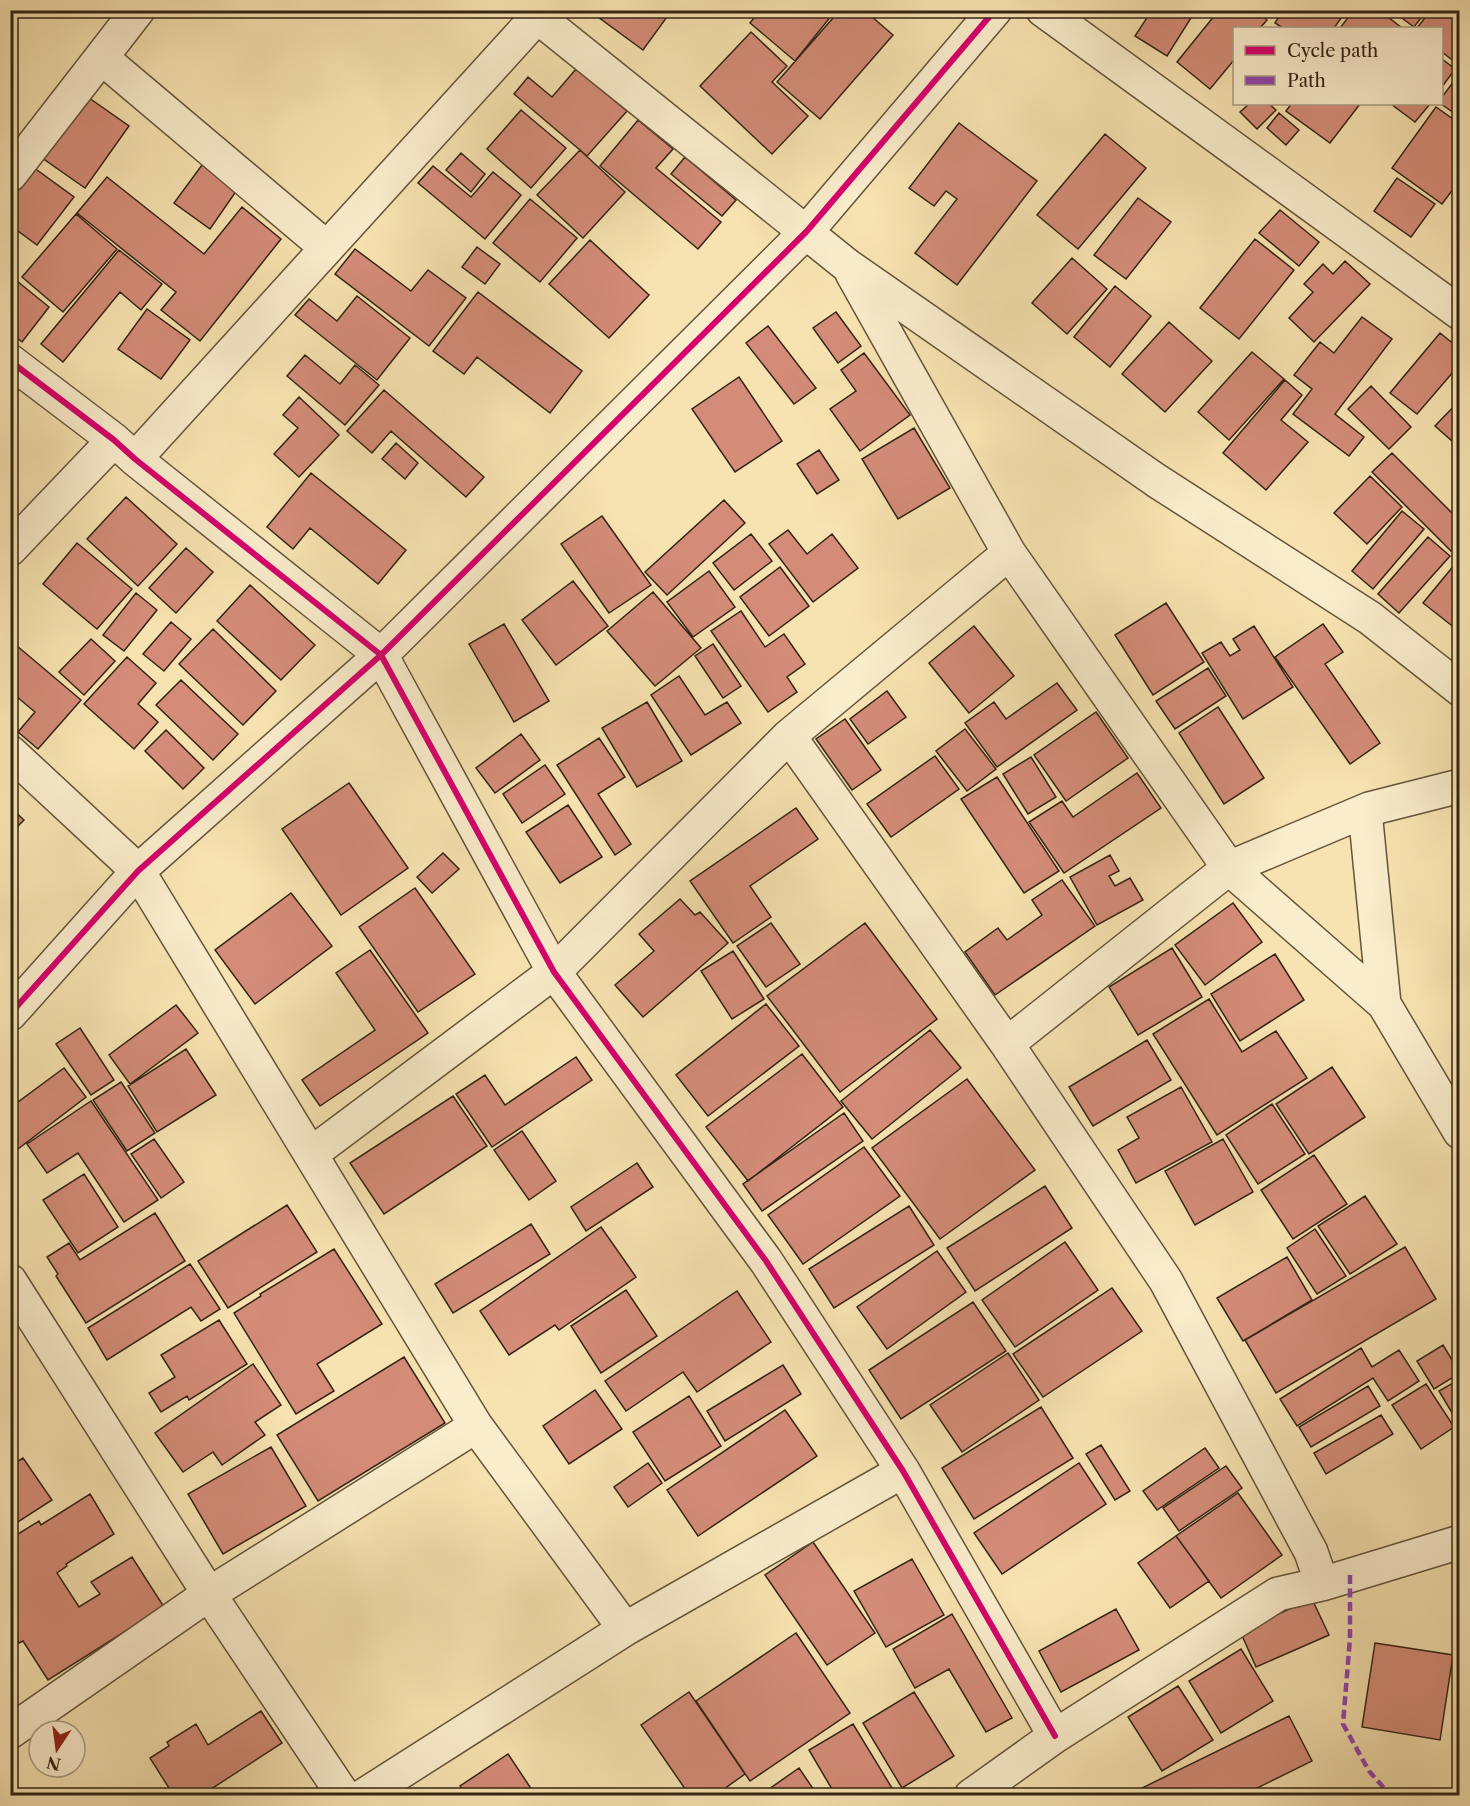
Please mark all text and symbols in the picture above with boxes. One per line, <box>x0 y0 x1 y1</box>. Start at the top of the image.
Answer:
legend <box>1233 27 1443 105</box>
text: Cycle path <box>1287 40 1378 62</box>
text: Path <box>1287 70 1326 92</box>
north arrow <box>27 1719 87 1779</box>
text: N <box>45 1752 63 1775</box>

